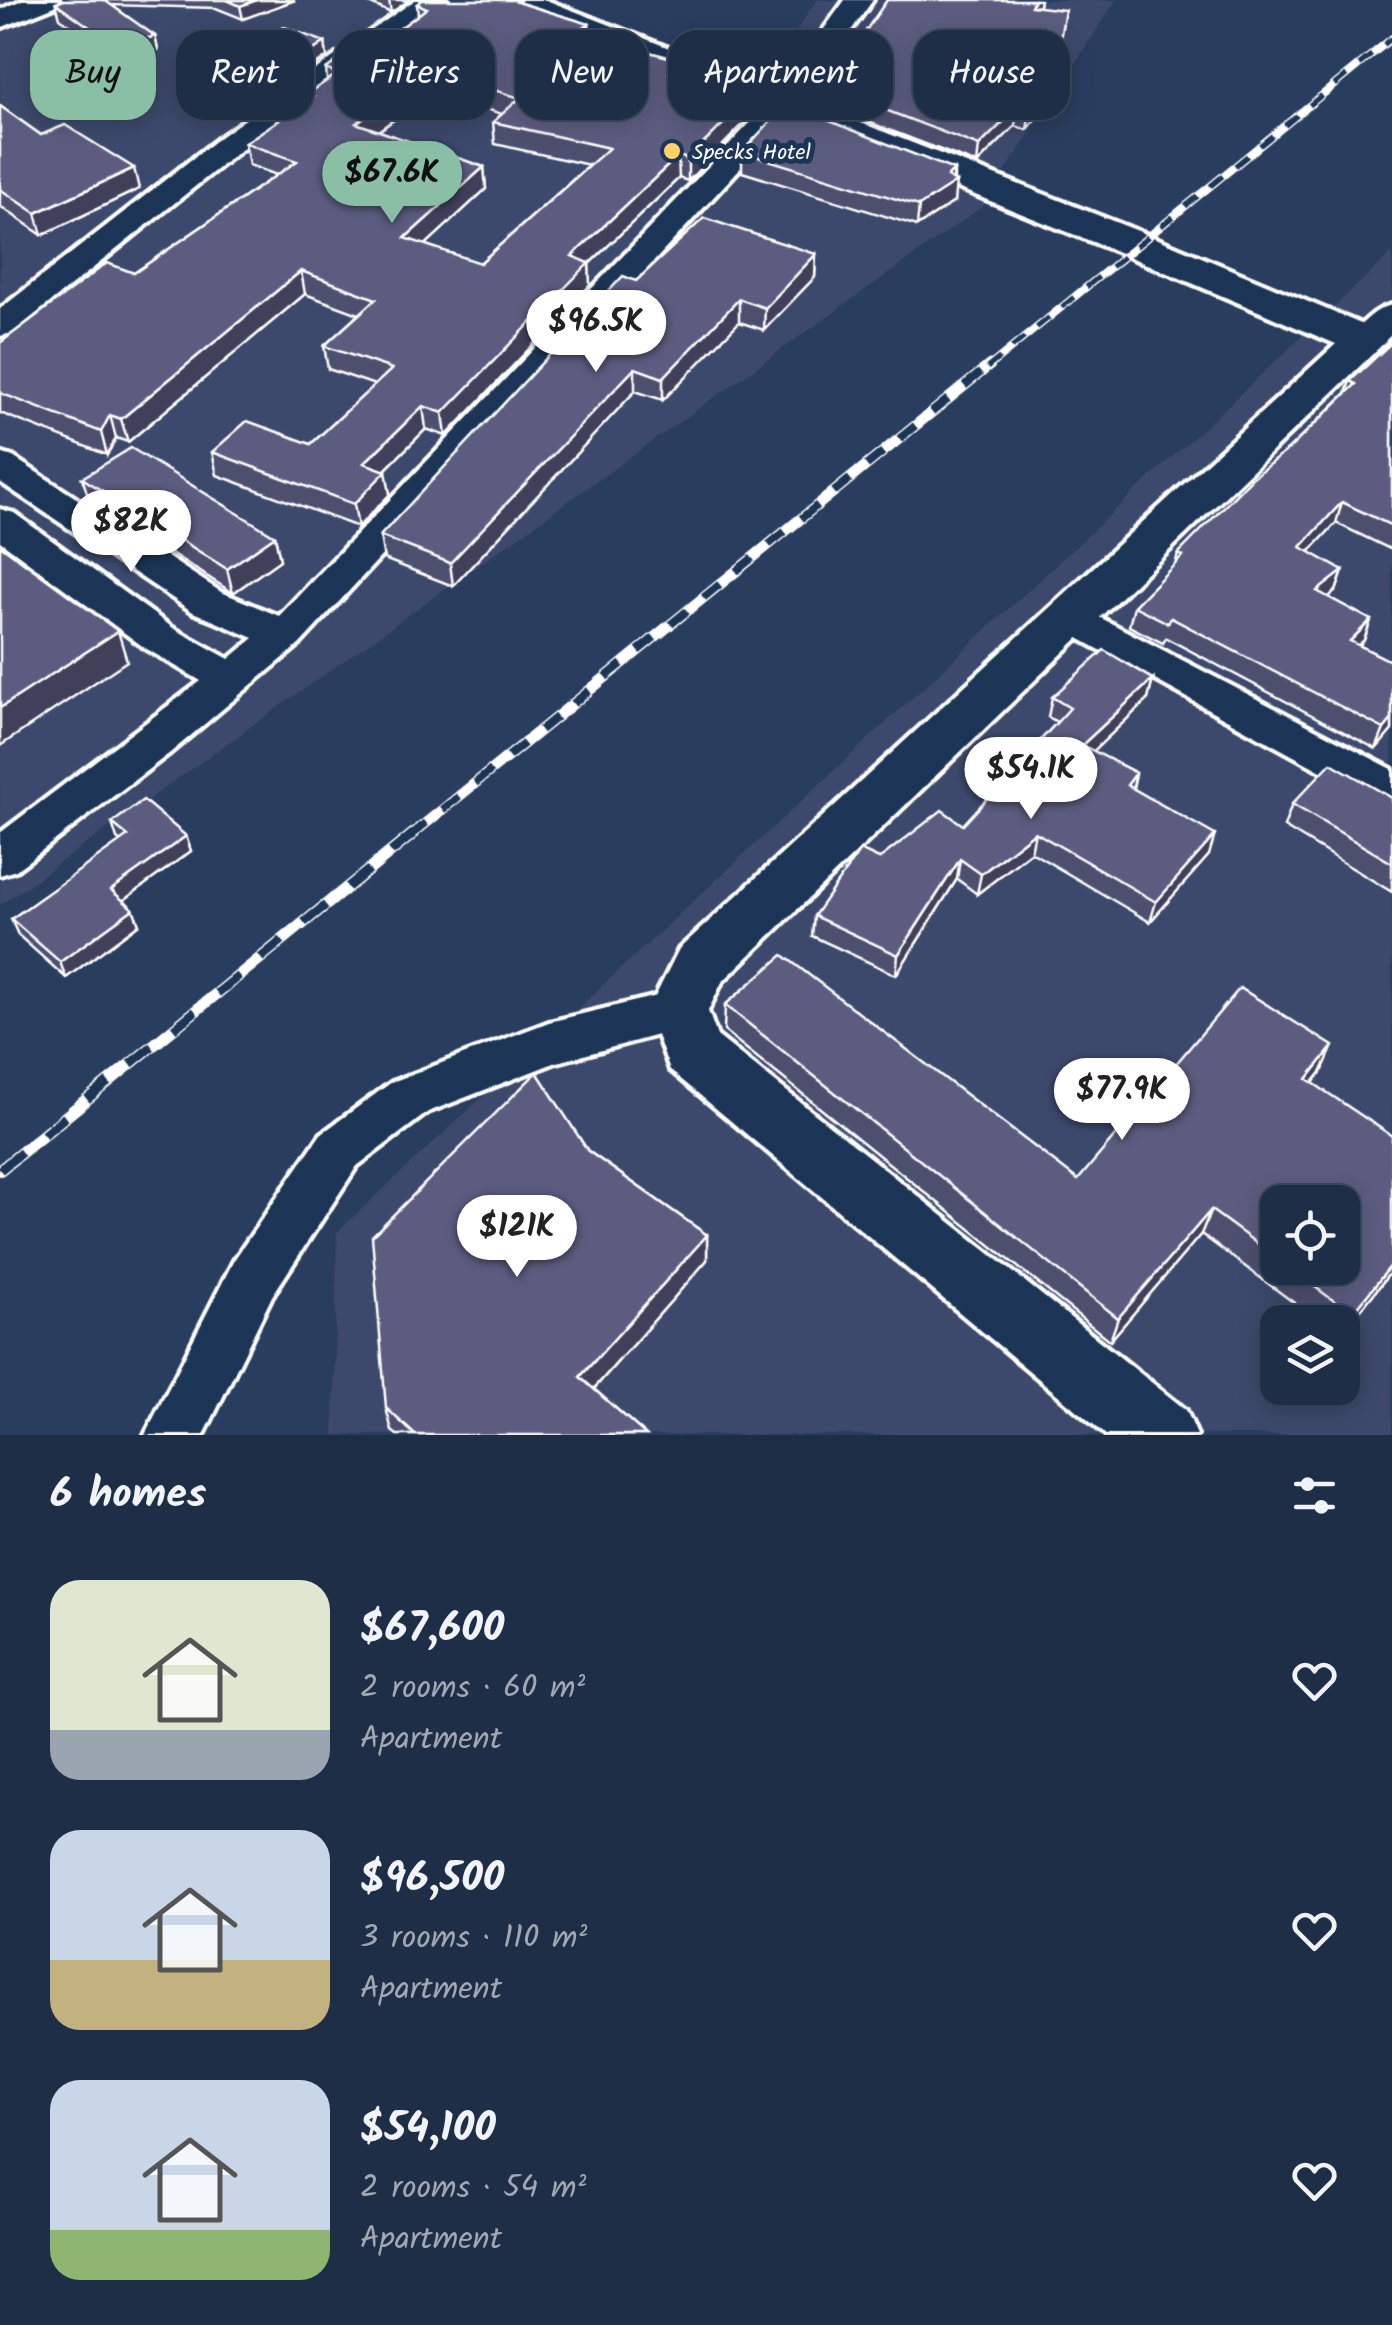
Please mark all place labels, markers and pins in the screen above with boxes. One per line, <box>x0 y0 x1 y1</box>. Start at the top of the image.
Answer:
place label: Specks Hotel <box>692 136 812 171</box>
marker: Specks Hotel <box>661 140 683 162</box>
pin: $67.6K <box>311 141 473 226</box>
pin: $96.5K <box>515 290 677 375</box>
pin: $82K <box>72 490 190 575</box>
pin: $54.1K <box>950 737 1112 822</box>
pin: $77.9K <box>1041 1058 1203 1143</box>
pin: $121K <box>447 1195 587 1280</box>

